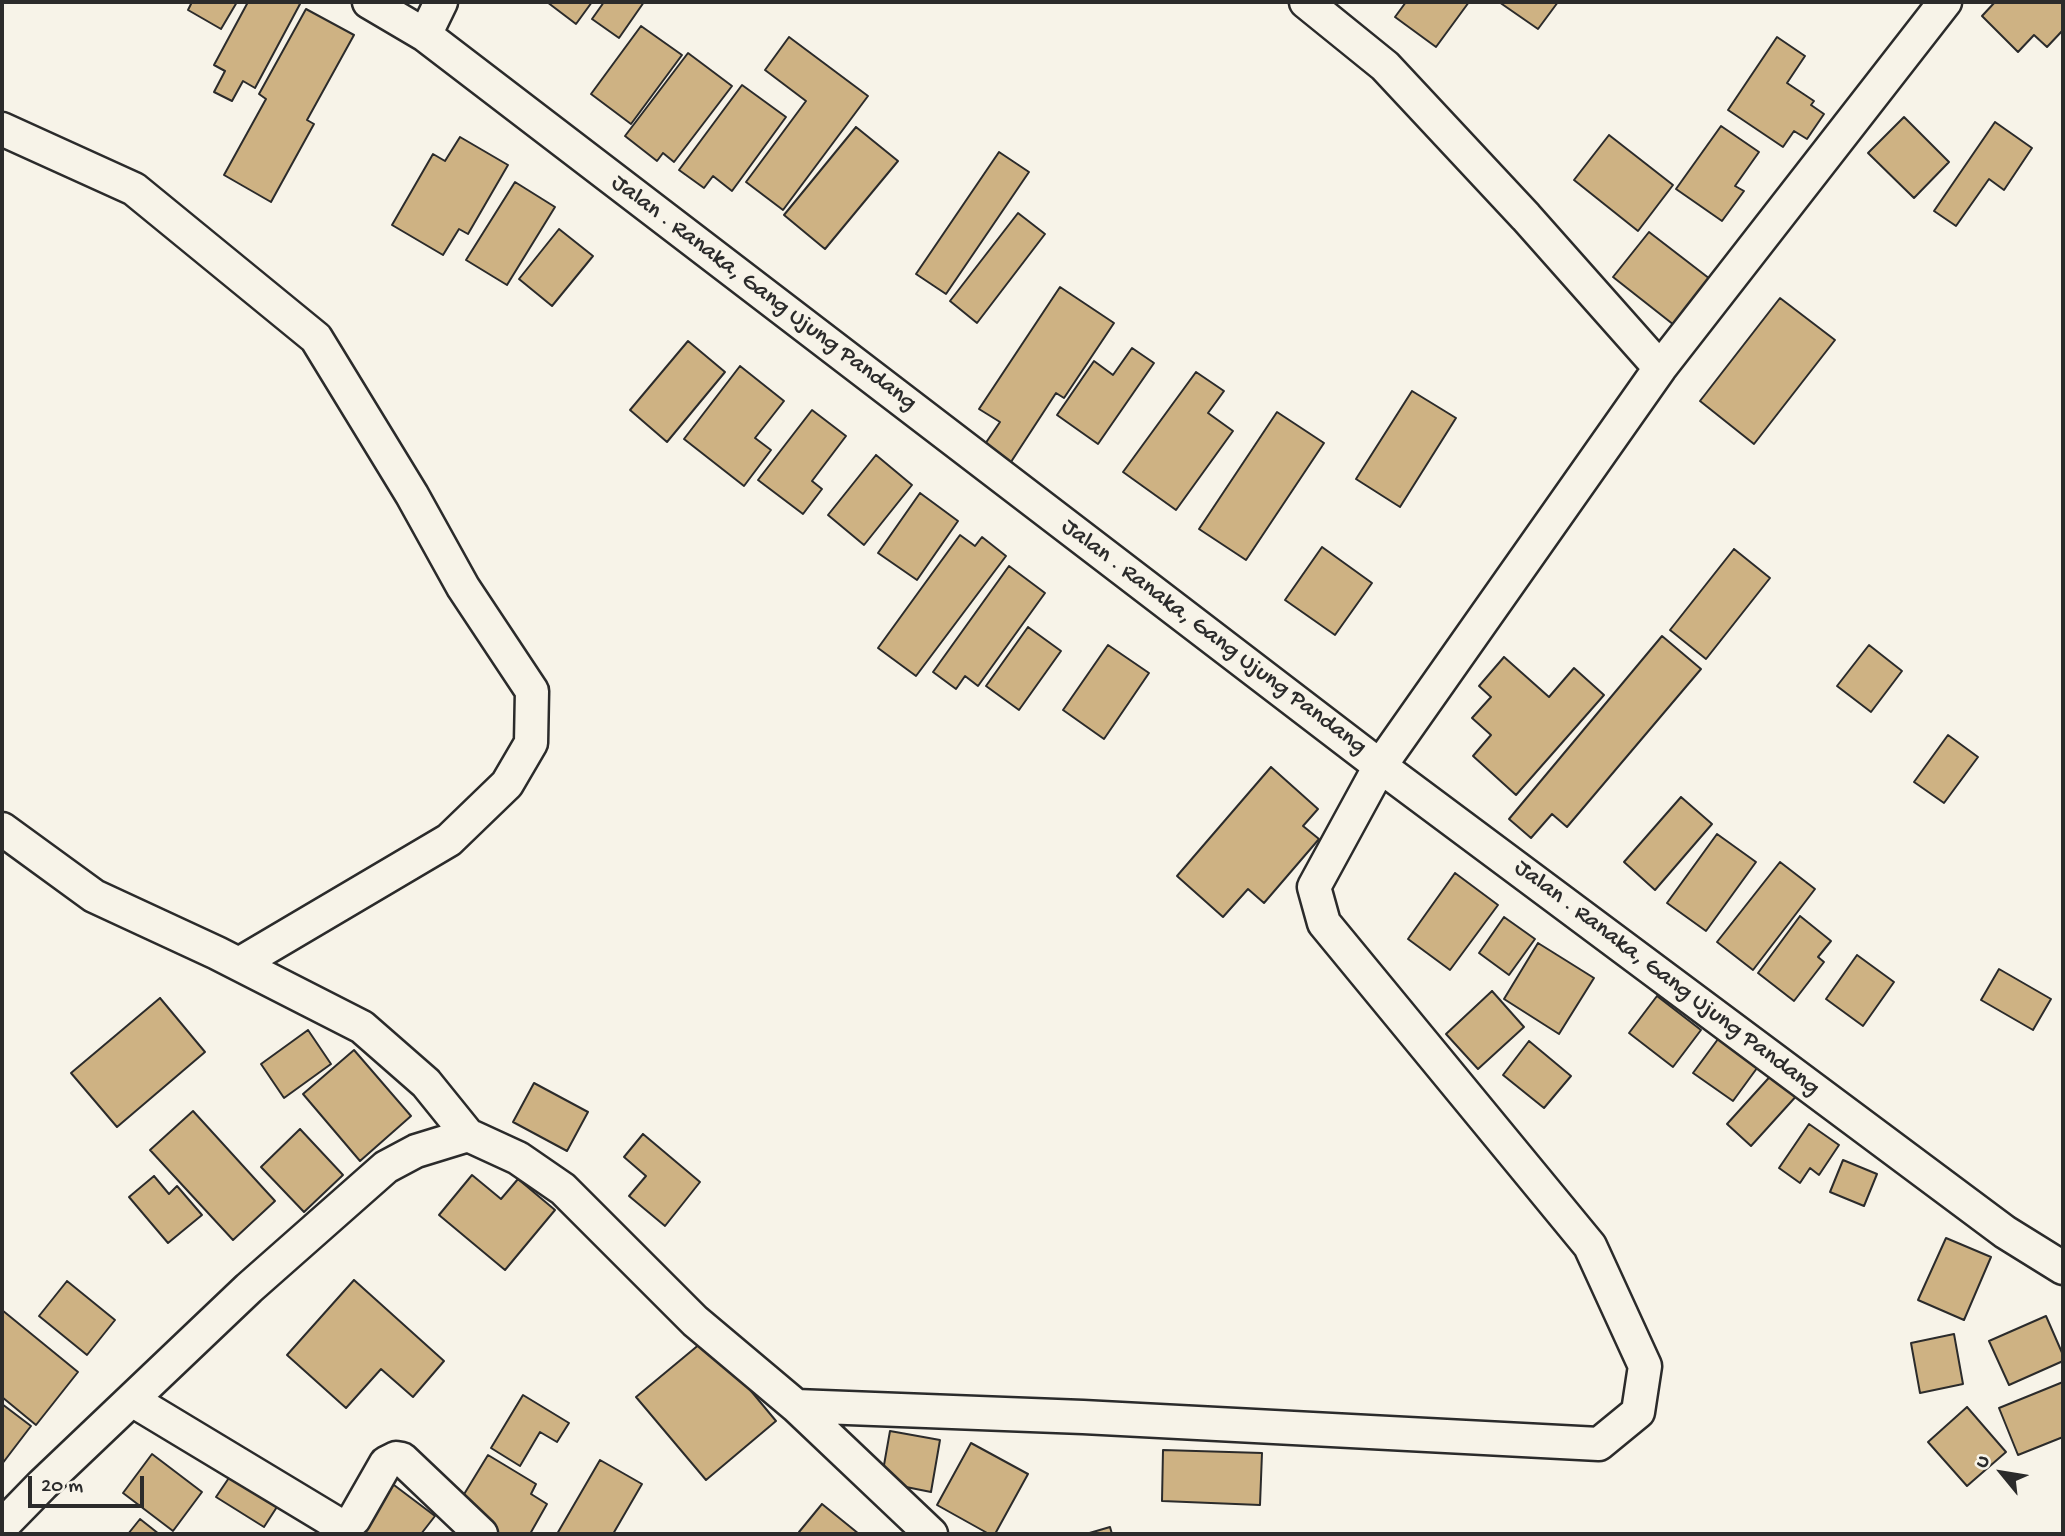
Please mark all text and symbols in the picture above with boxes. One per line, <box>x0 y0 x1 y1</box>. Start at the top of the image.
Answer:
street label: Jalan . Ranaka, Gang Ujung Pandang <box>604 170 922 418</box>
street label: Jalan . Ranaka, Gang Ujung Pandang <box>1054 514 1372 762</box>
street label: Jalan . Ranaka, Gang Ujung Pandang <box>1507 855 1825 1103</box>
north arrow <box>1967 1438 2037 1508</box>
text: U <box>1971 1452 1996 1473</box>
scale bar <box>32 1462 147 1506</box>
text: 20 m <box>41 1475 83 1500</box>

